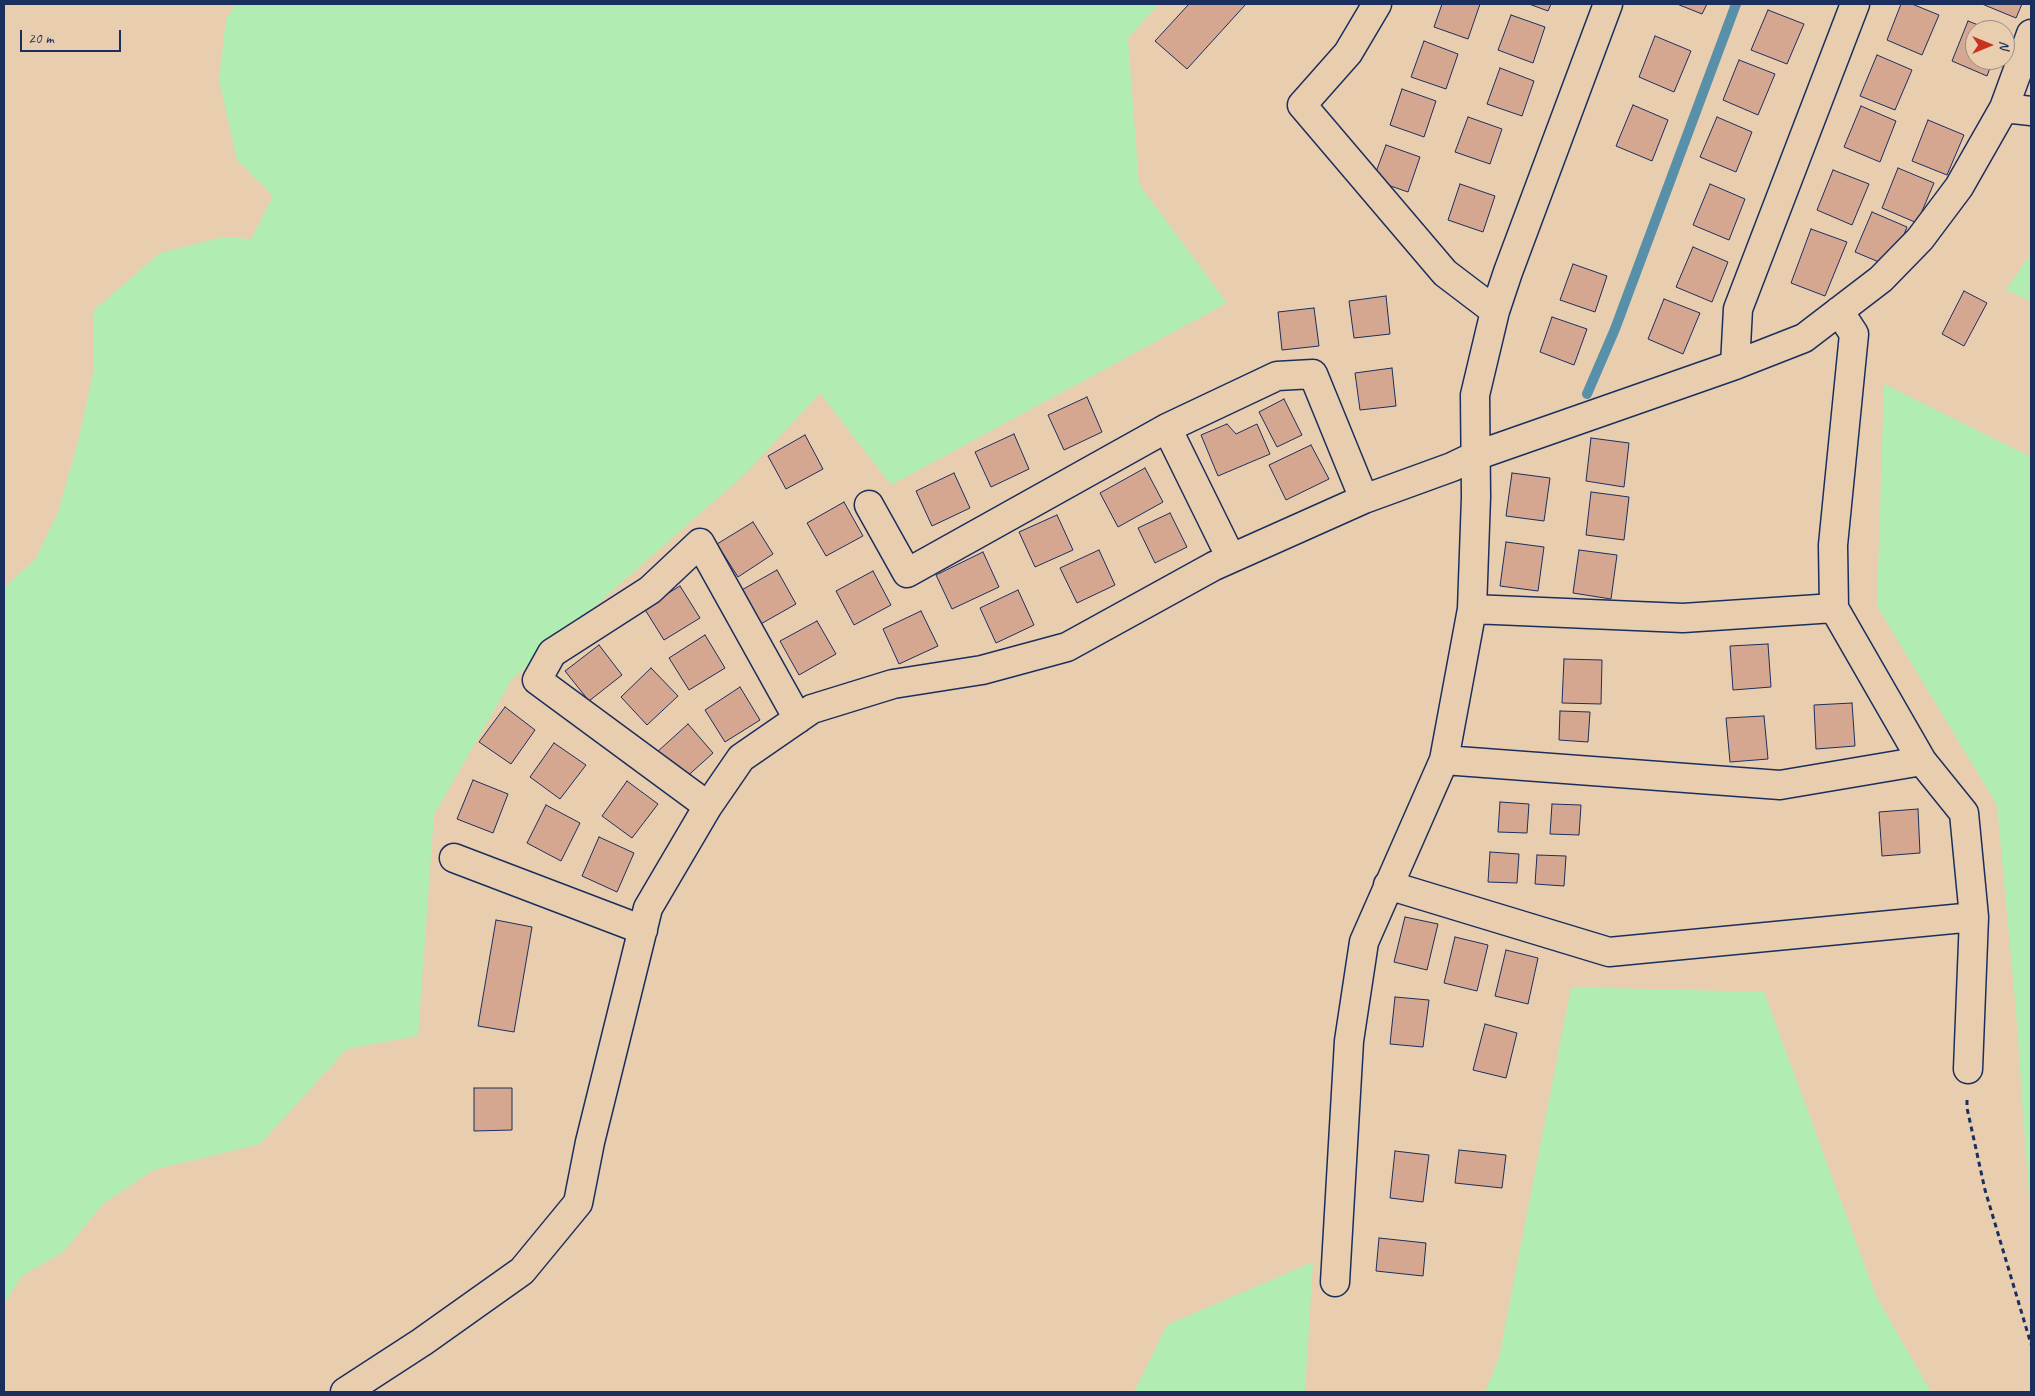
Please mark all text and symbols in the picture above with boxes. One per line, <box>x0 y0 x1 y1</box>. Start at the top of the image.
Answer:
scale bar <box>22 20 124 52</box>
north arrow <box>1965 20 2015 70</box>
text: 20 m <box>28 29 54 48</box>
text: N <box>1996 41 2013 49</box>

